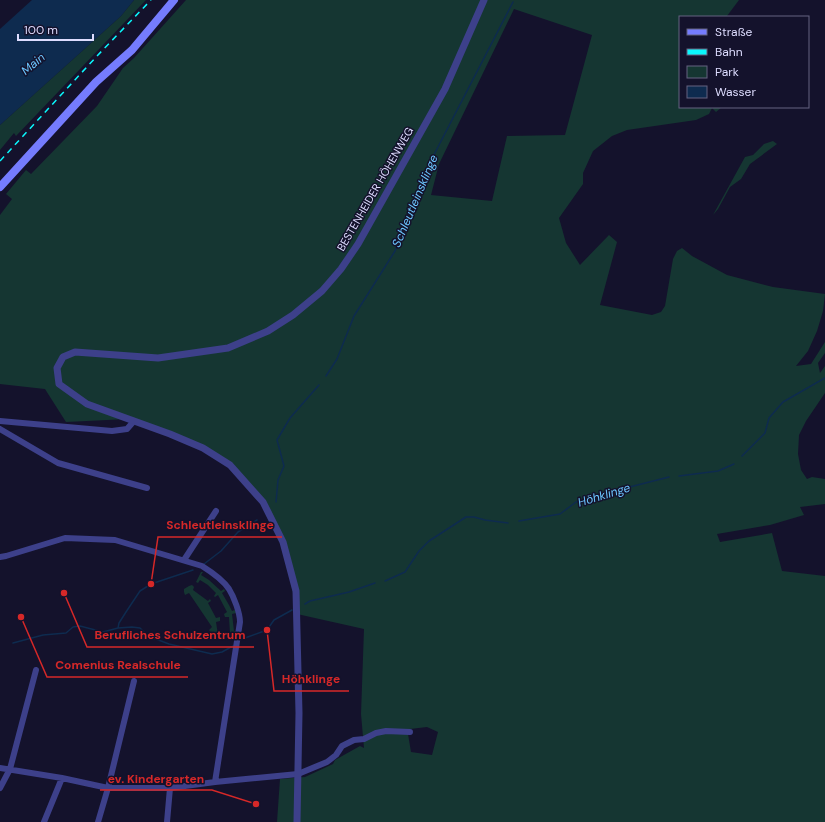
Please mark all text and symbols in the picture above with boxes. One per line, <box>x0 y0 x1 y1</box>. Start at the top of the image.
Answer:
scale bar <box>18 16 93 42</box>
legend <box>679 16 809 108</box>
text: 100 m <box>24 22 58 38</box>
text: Straße <box>715 24 752 40</box>
text: Bahn <box>715 44 743 60</box>
water label: Main <box>18 49 48 79</box>
text: Park <box>715 64 739 80</box>
text: Wasser <box>715 84 756 100</box>
street label: BESTENHEIDER HÖHENWEG <box>334 124 416 254</box>
water label: Schleutleinsklinge <box>388 152 442 250</box>
water label: Höhklinge <box>576 479 632 511</box>
callout: Schleutleinsklinge <box>158 513 282 537</box>
text: Schleutleinsklinge <box>166 517 274 533</box>
callout: Berufliches Schulzentrum <box>87 623 254 647</box>
text: Berufliches Schulzentrum <box>94 627 246 643</box>
callout: Comenius Realschule <box>47 653 188 677</box>
text: Comenius Realschule <box>55 657 181 673</box>
callout: Höhklinge <box>274 667 349 691</box>
text: Höhklinge <box>282 671 340 687</box>
callout: ev. Kindergarten <box>100 766 212 790</box>
text: ev. Kindergarten <box>108 771 204 787</box>

